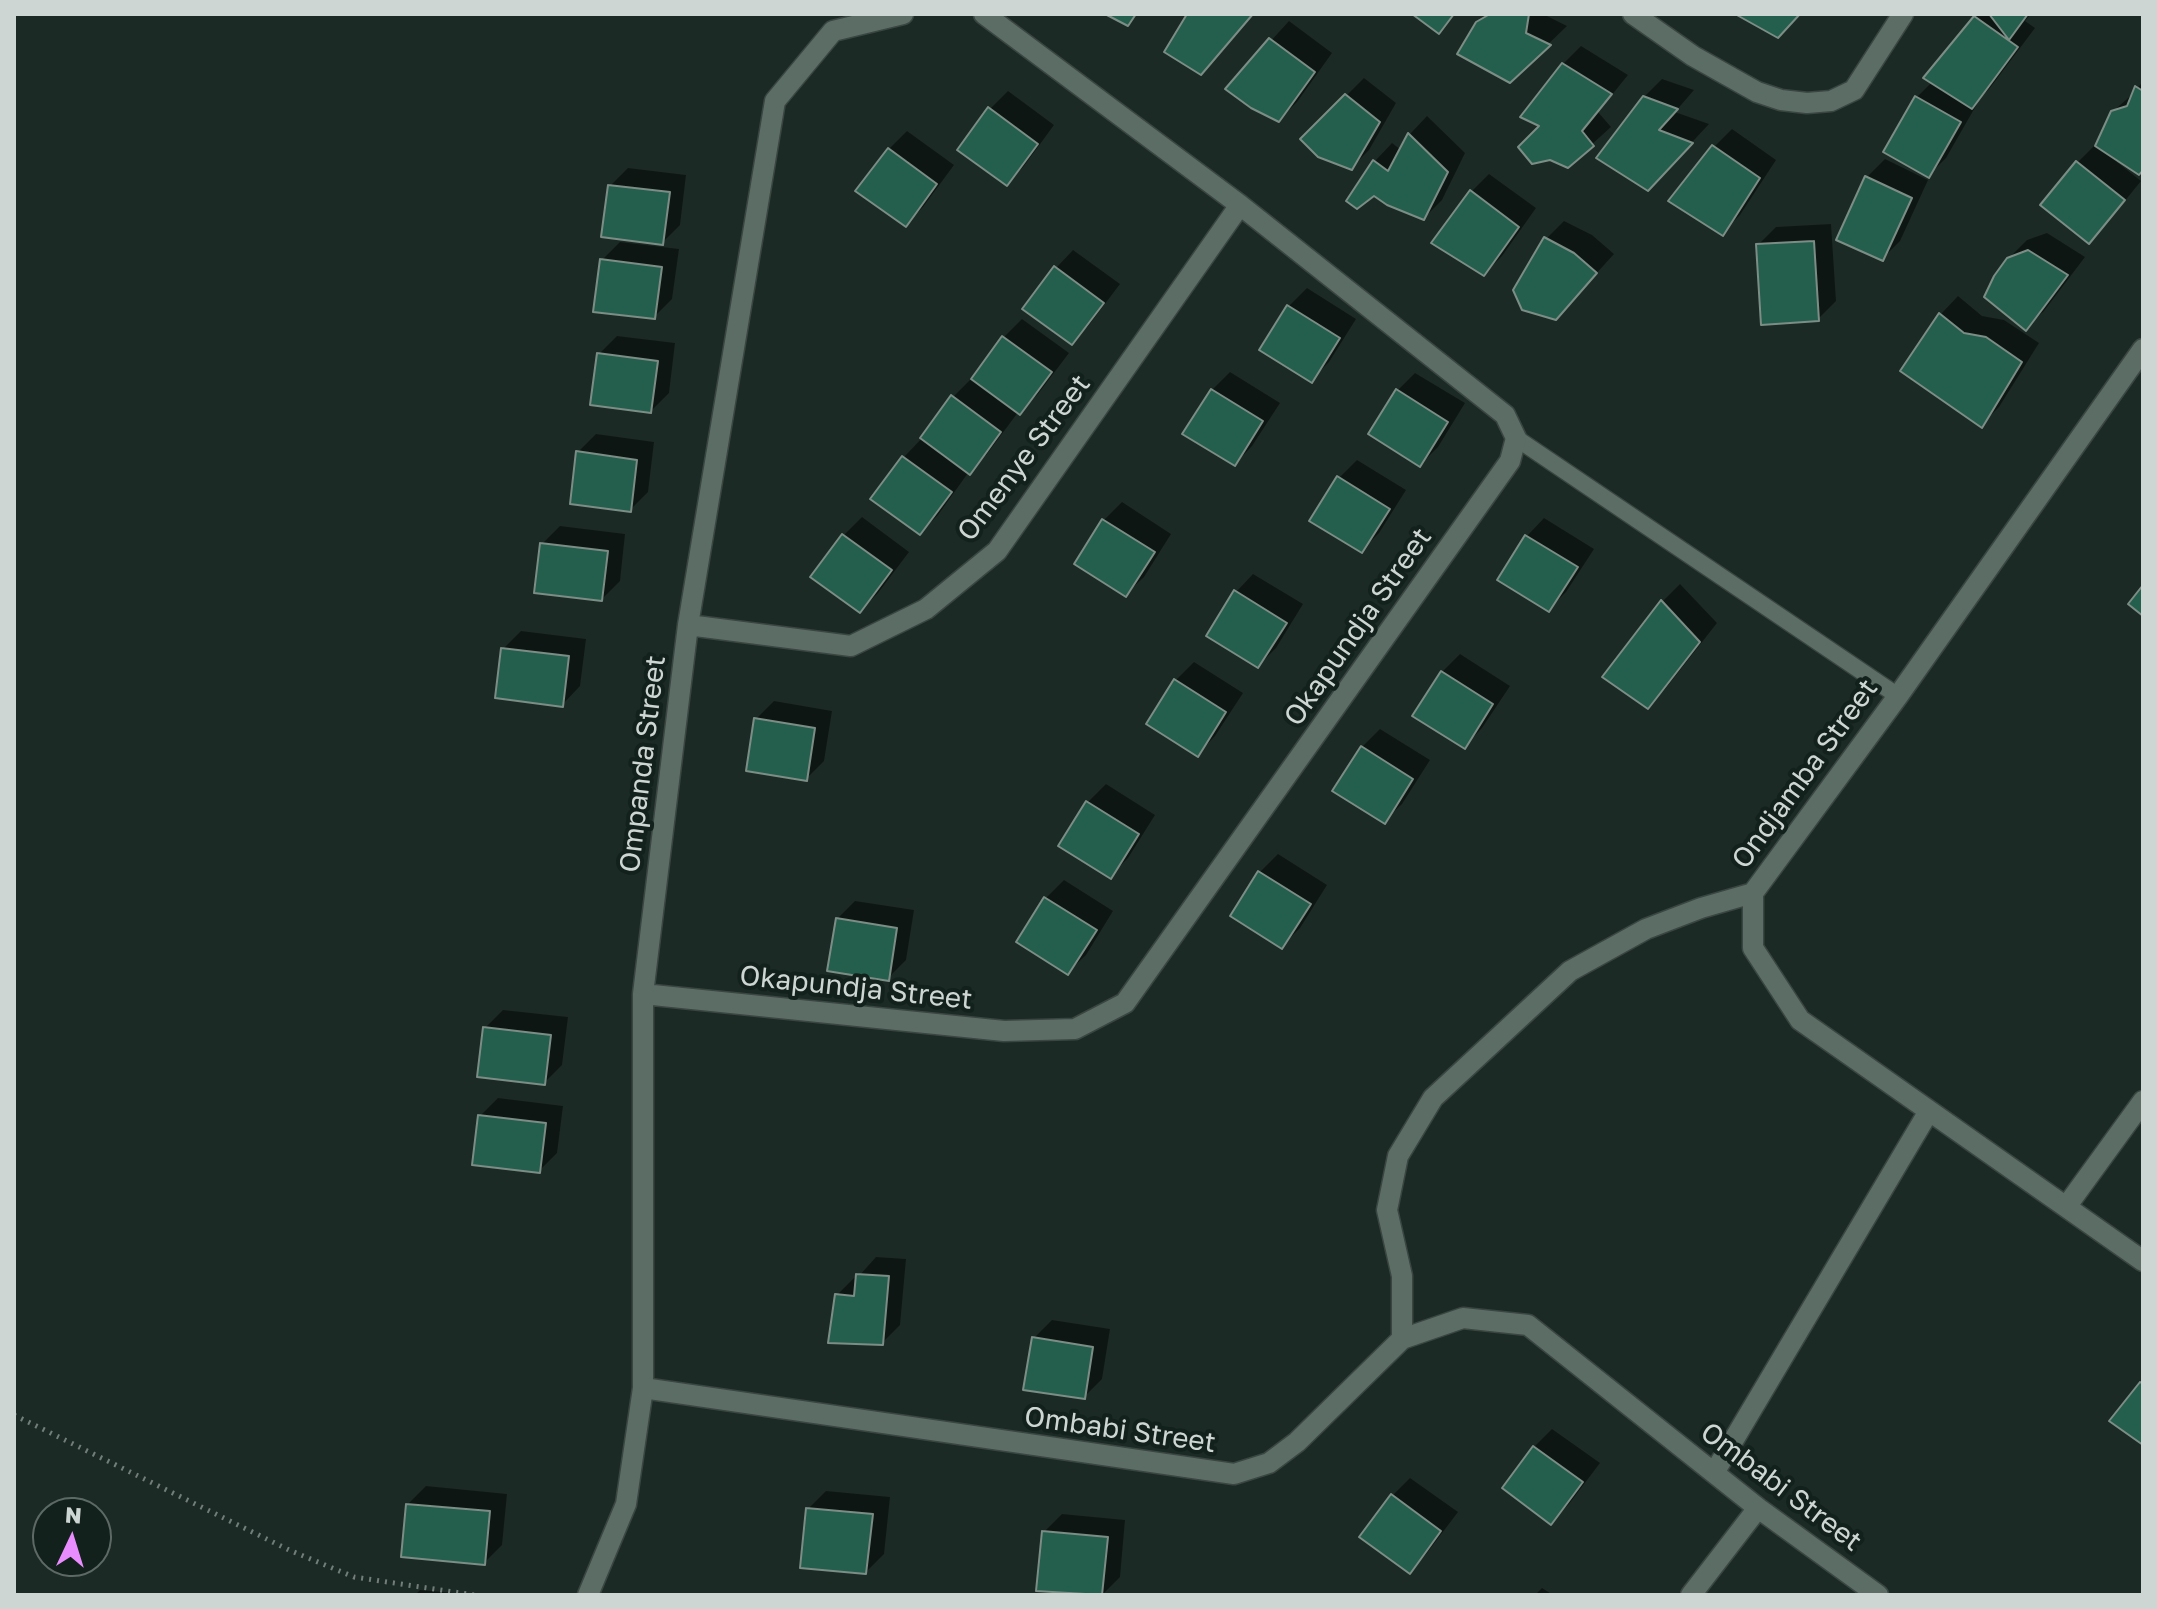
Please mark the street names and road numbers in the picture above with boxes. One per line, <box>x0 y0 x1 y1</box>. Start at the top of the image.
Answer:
street label: Omenye Street <box>951 368 1097 548</box>
street label: Okapundja Street <box>1277 522 1439 732</box>
street label: Ompanda Street <box>613 653 673 875</box>
street label: Ondjamba Street <box>1725 673 1885 875</box>
street label: Okapundja Street <box>738 959 974 1017</box>
street label: Ombabi Street <box>1022 1400 1218 1460</box>
street label: Ombabi Street <box>1694 1415 1868 1559</box>

